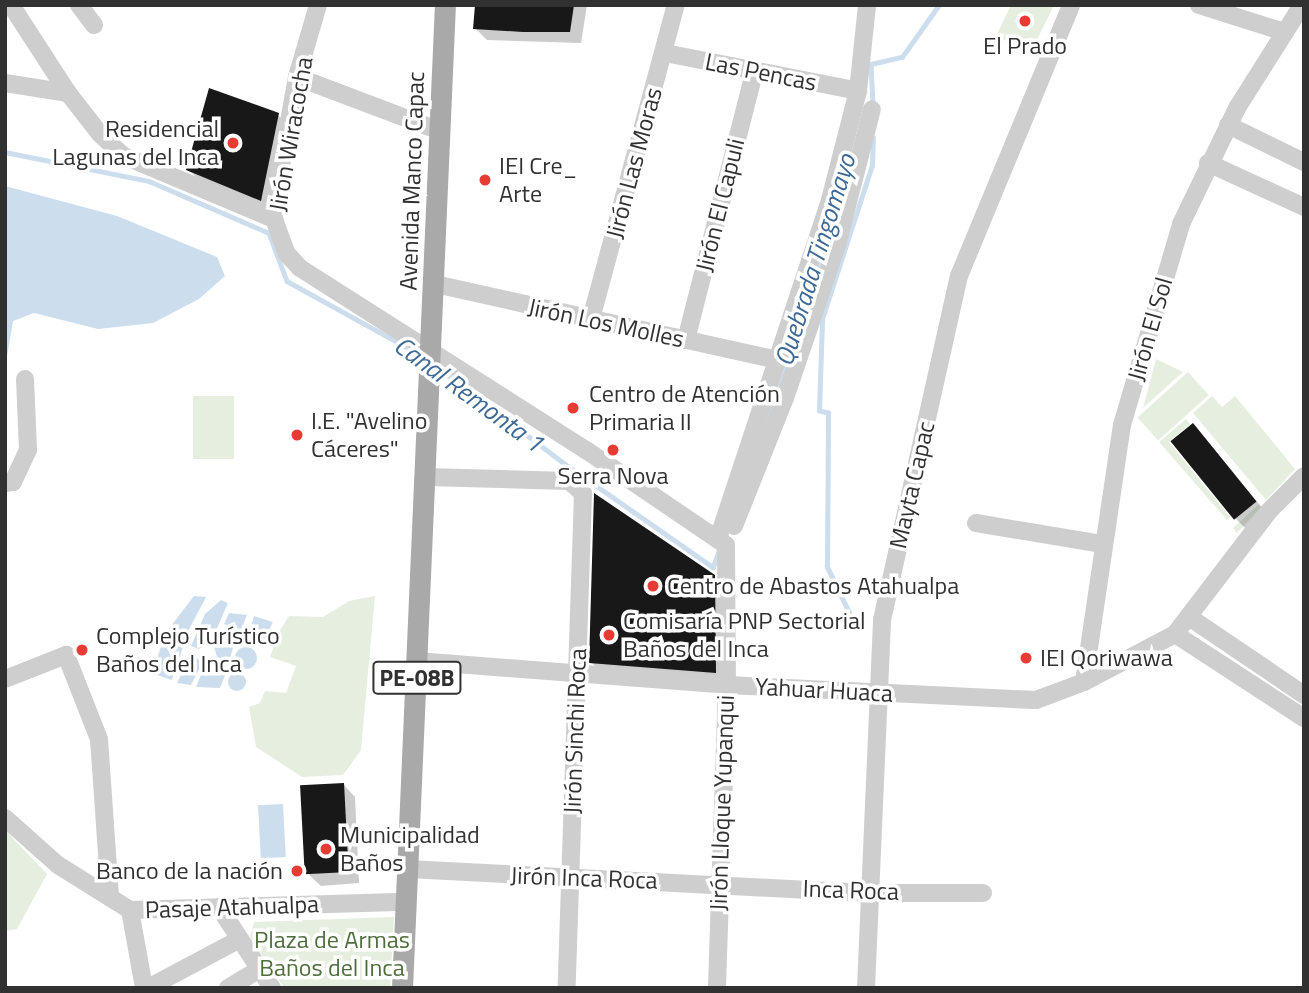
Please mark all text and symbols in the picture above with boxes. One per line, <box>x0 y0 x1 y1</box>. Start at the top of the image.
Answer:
marker: El Prado <box>1017 13 1033 29</box>
place label: El Prado <box>983 32 1067 60</box>
street label: Las Pencas <box>703 47 819 97</box>
street label: Jirón Wiracocha <box>263 55 319 213</box>
street label: Avenida Manco Capac <box>394 71 430 291</box>
street label: Jirón Las Moras <box>600 84 668 242</box>
place label: Residencial Lagunas del Inca <box>52 115 219 171</box>
marker: Residencial Lagunas del Inca <box>225 135 241 151</box>
street label: Jirón El Capuli <box>690 135 750 275</box>
water label: Quebrada Tingomayo <box>768 150 862 370</box>
place label: IEI Cre_ Arte <box>499 152 578 208</box>
marker: IEI Cre_ Arte <box>477 172 493 188</box>
street label: Jirón El Sol <box>1121 274 1179 384</box>
street label: Jirón Los Molles <box>525 292 687 354</box>
water label: Canal Remonta 1 <box>388 329 550 459</box>
place label: Centro de Atención Primaria II <box>589 380 780 436</box>
marker: Centro de Atención Primaria II <box>563 398 583 418</box>
place label: I.E. "Avelino Cáceres" <box>311 407 427 463</box>
street label: Mayta Capac <box>883 419 941 551</box>
marker: I.E. "Avelino Cáceres" <box>289 427 305 443</box>
marker: Serra Nova <box>605 442 621 458</box>
place label: Serra Nova <box>558 462 668 490</box>
place label: Centro de Abastos Atahualpa <box>667 572 959 600</box>
marker: Centro de Abastos Atahualpa <box>645 578 661 594</box>
place label: Comisaría PNP Sectorial Baños del Inca <box>623 607 866 663</box>
place label: Complejo Turístico Baños del Inca <box>96 622 280 678</box>
marker: Comisaría PNP Sectorial Baños del Inca <box>601 627 617 643</box>
marker: Complejo Turístico Baños del Inca <box>74 642 90 658</box>
place label: IEI Qoriwawa <box>1040 644 1173 672</box>
street label: Jirón Sinchi Roca <box>558 648 592 814</box>
marker: IEI Qoriwawa <box>1018 650 1034 666</box>
road number: PE-08B <box>372 658 462 698</box>
street label: Yahuar Huaca <box>754 672 894 708</box>
street label: Jirón Lloque Yupanqui <box>704 695 740 911</box>
place label: Municipalidad Baños <box>340 821 480 877</box>
marker: Municipalidad Baños <box>318 841 334 857</box>
place label: Banco de la nación <box>96 857 283 885</box>
street label: Jirón Inca Roca <box>510 861 658 895</box>
marker: Banco de la nación <box>289 863 305 879</box>
street label: Inca Roca <box>802 874 900 906</box>
street label: Pasaje Atahualpa <box>144 890 320 924</box>
park label: Plaza de Armas Baños del Inca <box>254 926 410 982</box>

